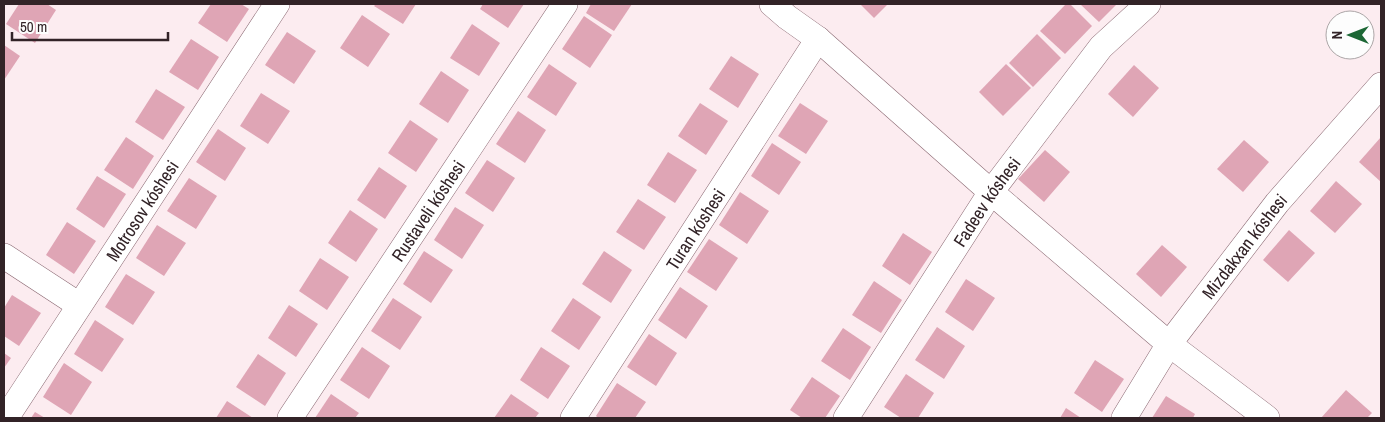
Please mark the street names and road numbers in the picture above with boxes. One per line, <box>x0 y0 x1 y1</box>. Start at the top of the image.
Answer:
street label: Fadeev kóshesi <box>947 152 1026 251</box>
street label: Motrosov kóshesi <box>100 155 184 266</box>
street label: Rustaveli kóshesi <box>385 155 470 266</box>
street label: Turan kóshesi <box>660 183 731 275</box>
street label: Mizdakxan kóshesi <box>1196 188 1292 304</box>

